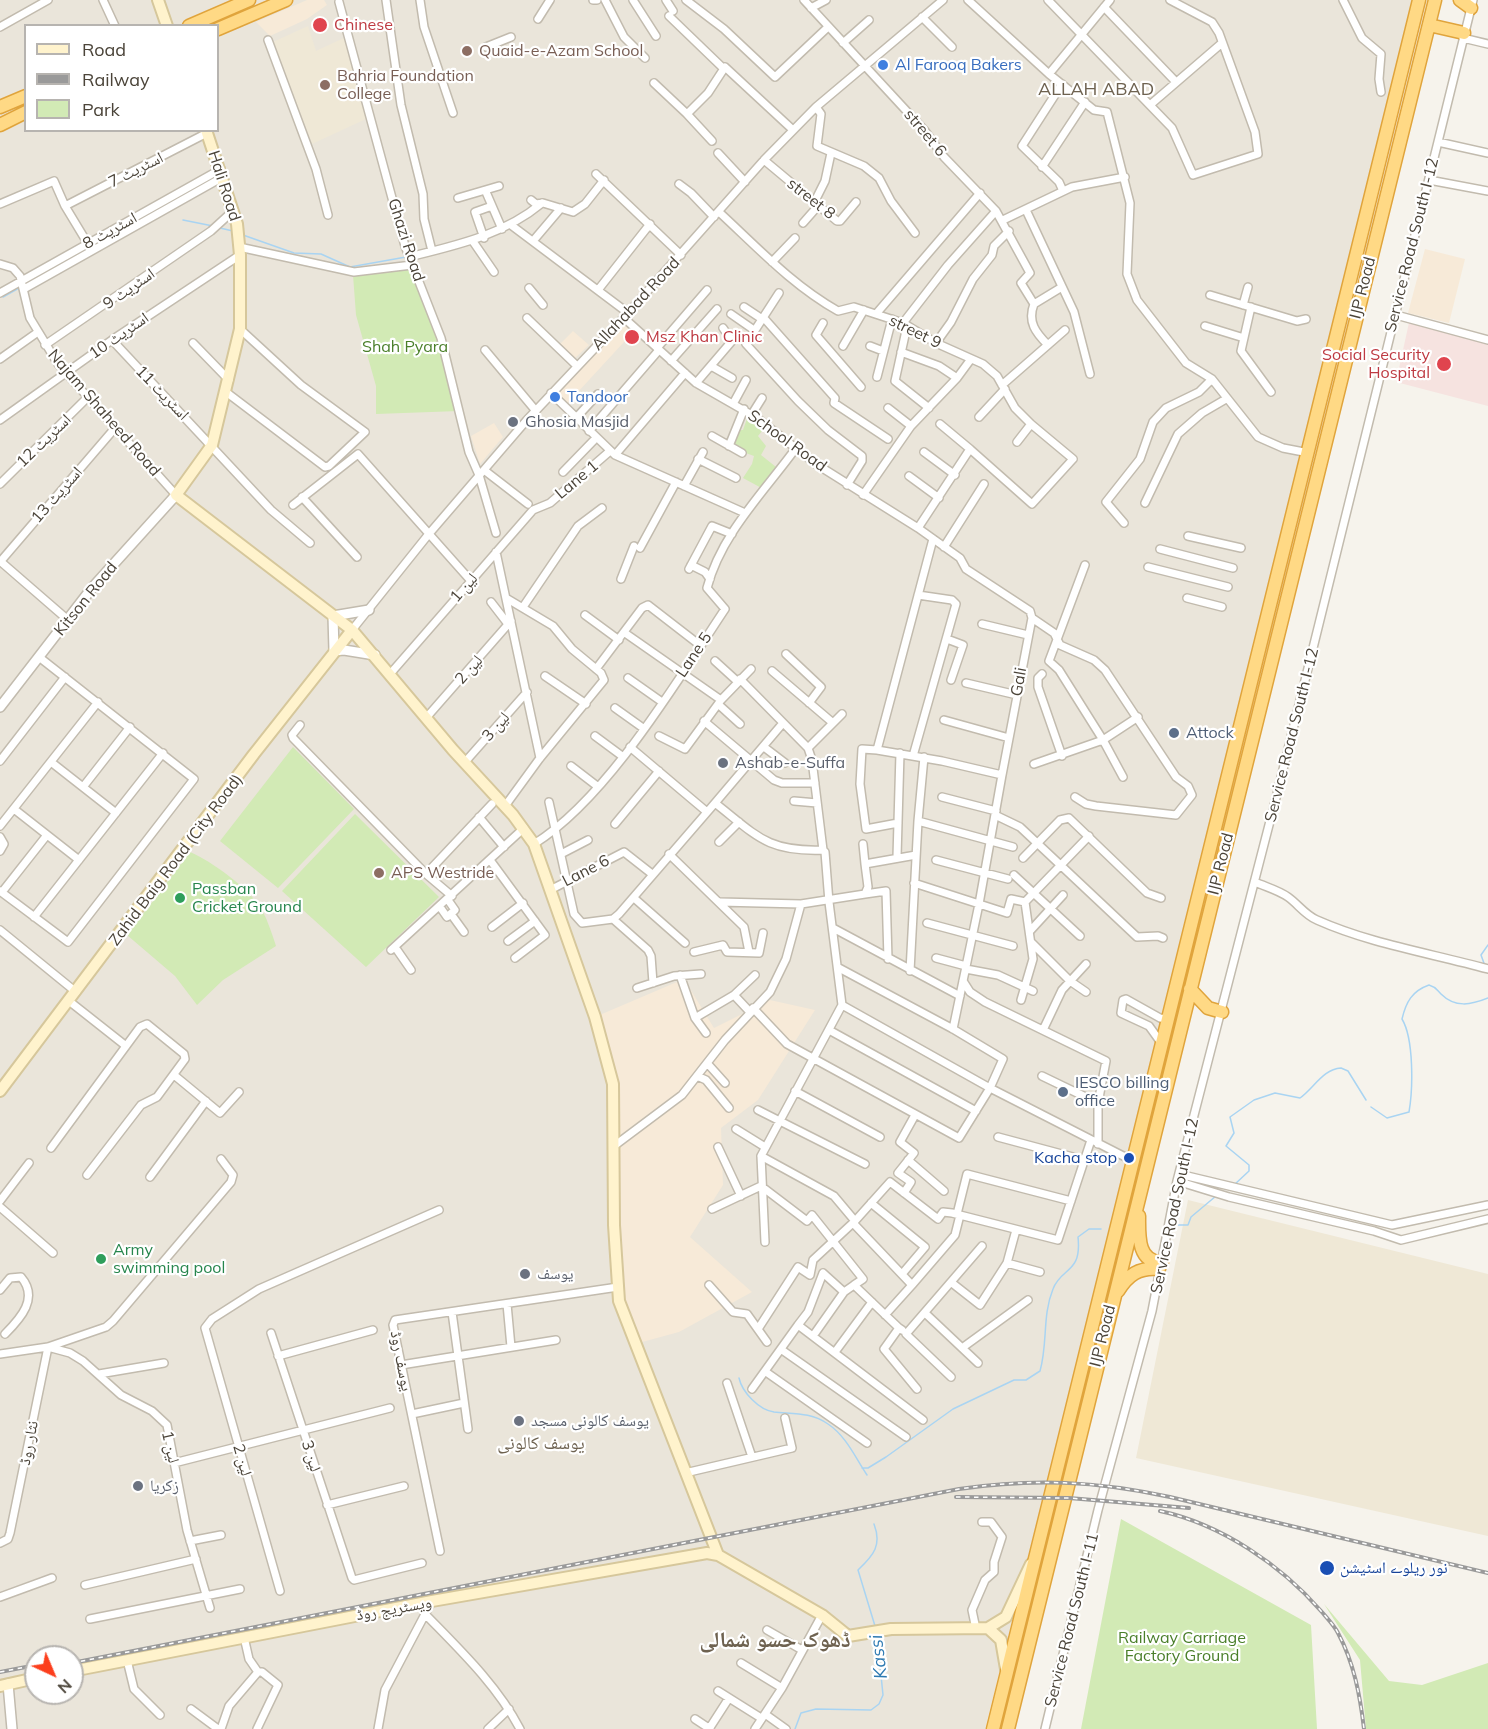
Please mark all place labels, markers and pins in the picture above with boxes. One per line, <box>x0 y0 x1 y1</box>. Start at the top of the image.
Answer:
place label: Chinese <box>334 15 393 35</box>
marker: Chinese <box>311 16 329 34</box>
place label: Quaid-e-Azam School <box>479 41 643 61</box>
marker: Quaid-e-Azam School <box>460 44 474 58</box>
place label: Al Farooq Bakers <box>895 55 1022 75</box>
marker: Al Farooq Bakers <box>876 58 890 72</box>
place label: Bahria Foundation College <box>337 66 474 104</box>
marker: Bahria Foundation College <box>318 78 332 92</box>
place label: Msz Khan Clinic <box>646 327 762 347</box>
marker: Msz Khan Clinic <box>623 328 641 346</box>
place label: Social Security Hospital <box>1322 345 1430 383</box>
marker: Social Security Hospital <box>1435 355 1453 373</box>
place label: Tandoor <box>567 387 628 407</box>
marker: Tandoor <box>548 390 562 404</box>
place label: Ghosia Masjid <box>525 412 629 432</box>
marker: Ghosia Masjid <box>506 415 520 429</box>
place label: Attock <box>1186 723 1234 743</box>
marker: Attock <box>1167 726 1181 740</box>
place label: Ashab-e-Suffa <box>735 753 845 773</box>
marker: Ashab-e-Suffa <box>716 756 730 770</box>
place label: APS Westride <box>391 863 494 883</box>
marker: APS Westride <box>372 866 386 880</box>
place label: Passban Cricket Ground <box>192 879 302 917</box>
marker: Passban Cricket Ground <box>173 891 187 905</box>
place label: IESCO billing office <box>1075 1073 1169 1111</box>
marker: IESCO billing office <box>1056 1085 1070 1099</box>
place label: Kacha stop <box>1034 1148 1117 1168</box>
marker: Kacha stop <box>1122 1151 1136 1165</box>
place label: Army swimming pool <box>113 1240 225 1278</box>
marker: Army swimming pool <box>94 1252 108 1266</box>
place label: یوسف <box>537 1264 574 1284</box>
marker: یوسف <box>518 1267 532 1281</box>
place label: یوسف کالونی مسجد <box>531 1411 649 1431</box>
marker: یوسف کالونی مسجد <box>512 1414 526 1428</box>
place label: زکریا <box>150 1476 179 1496</box>
marker: زکریا <box>131 1479 145 1493</box>
place label: نور ریلوے اسٹیشن <box>1340 1558 1448 1578</box>
marker: نور ریلوے اسٹیشن <box>1318 1559 1336 1577</box>

